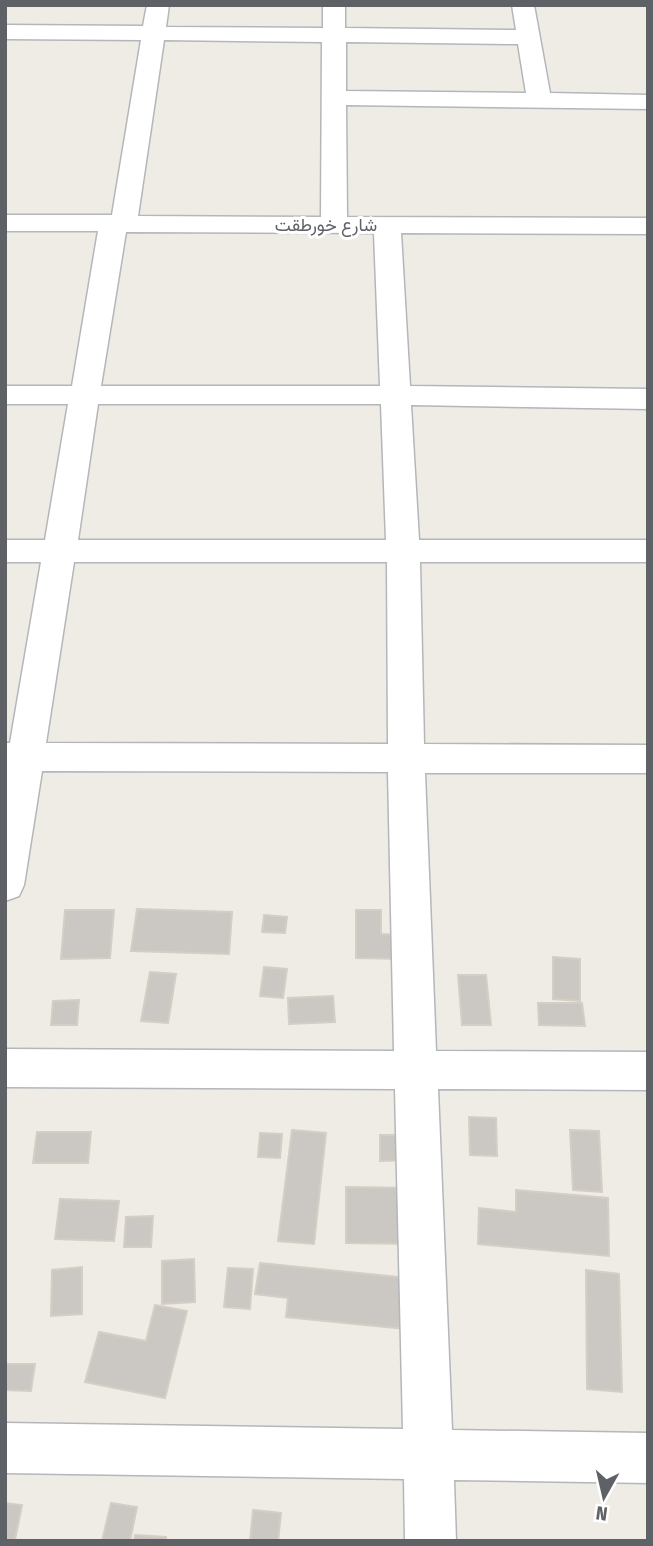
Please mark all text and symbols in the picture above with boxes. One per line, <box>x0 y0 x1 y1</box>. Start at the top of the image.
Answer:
street label: شارع خورطقت <box>275 214 377 237</box>
north arrow <box>569 1462 639 1532</box>
text: N <box>594 1501 609 1526</box>

